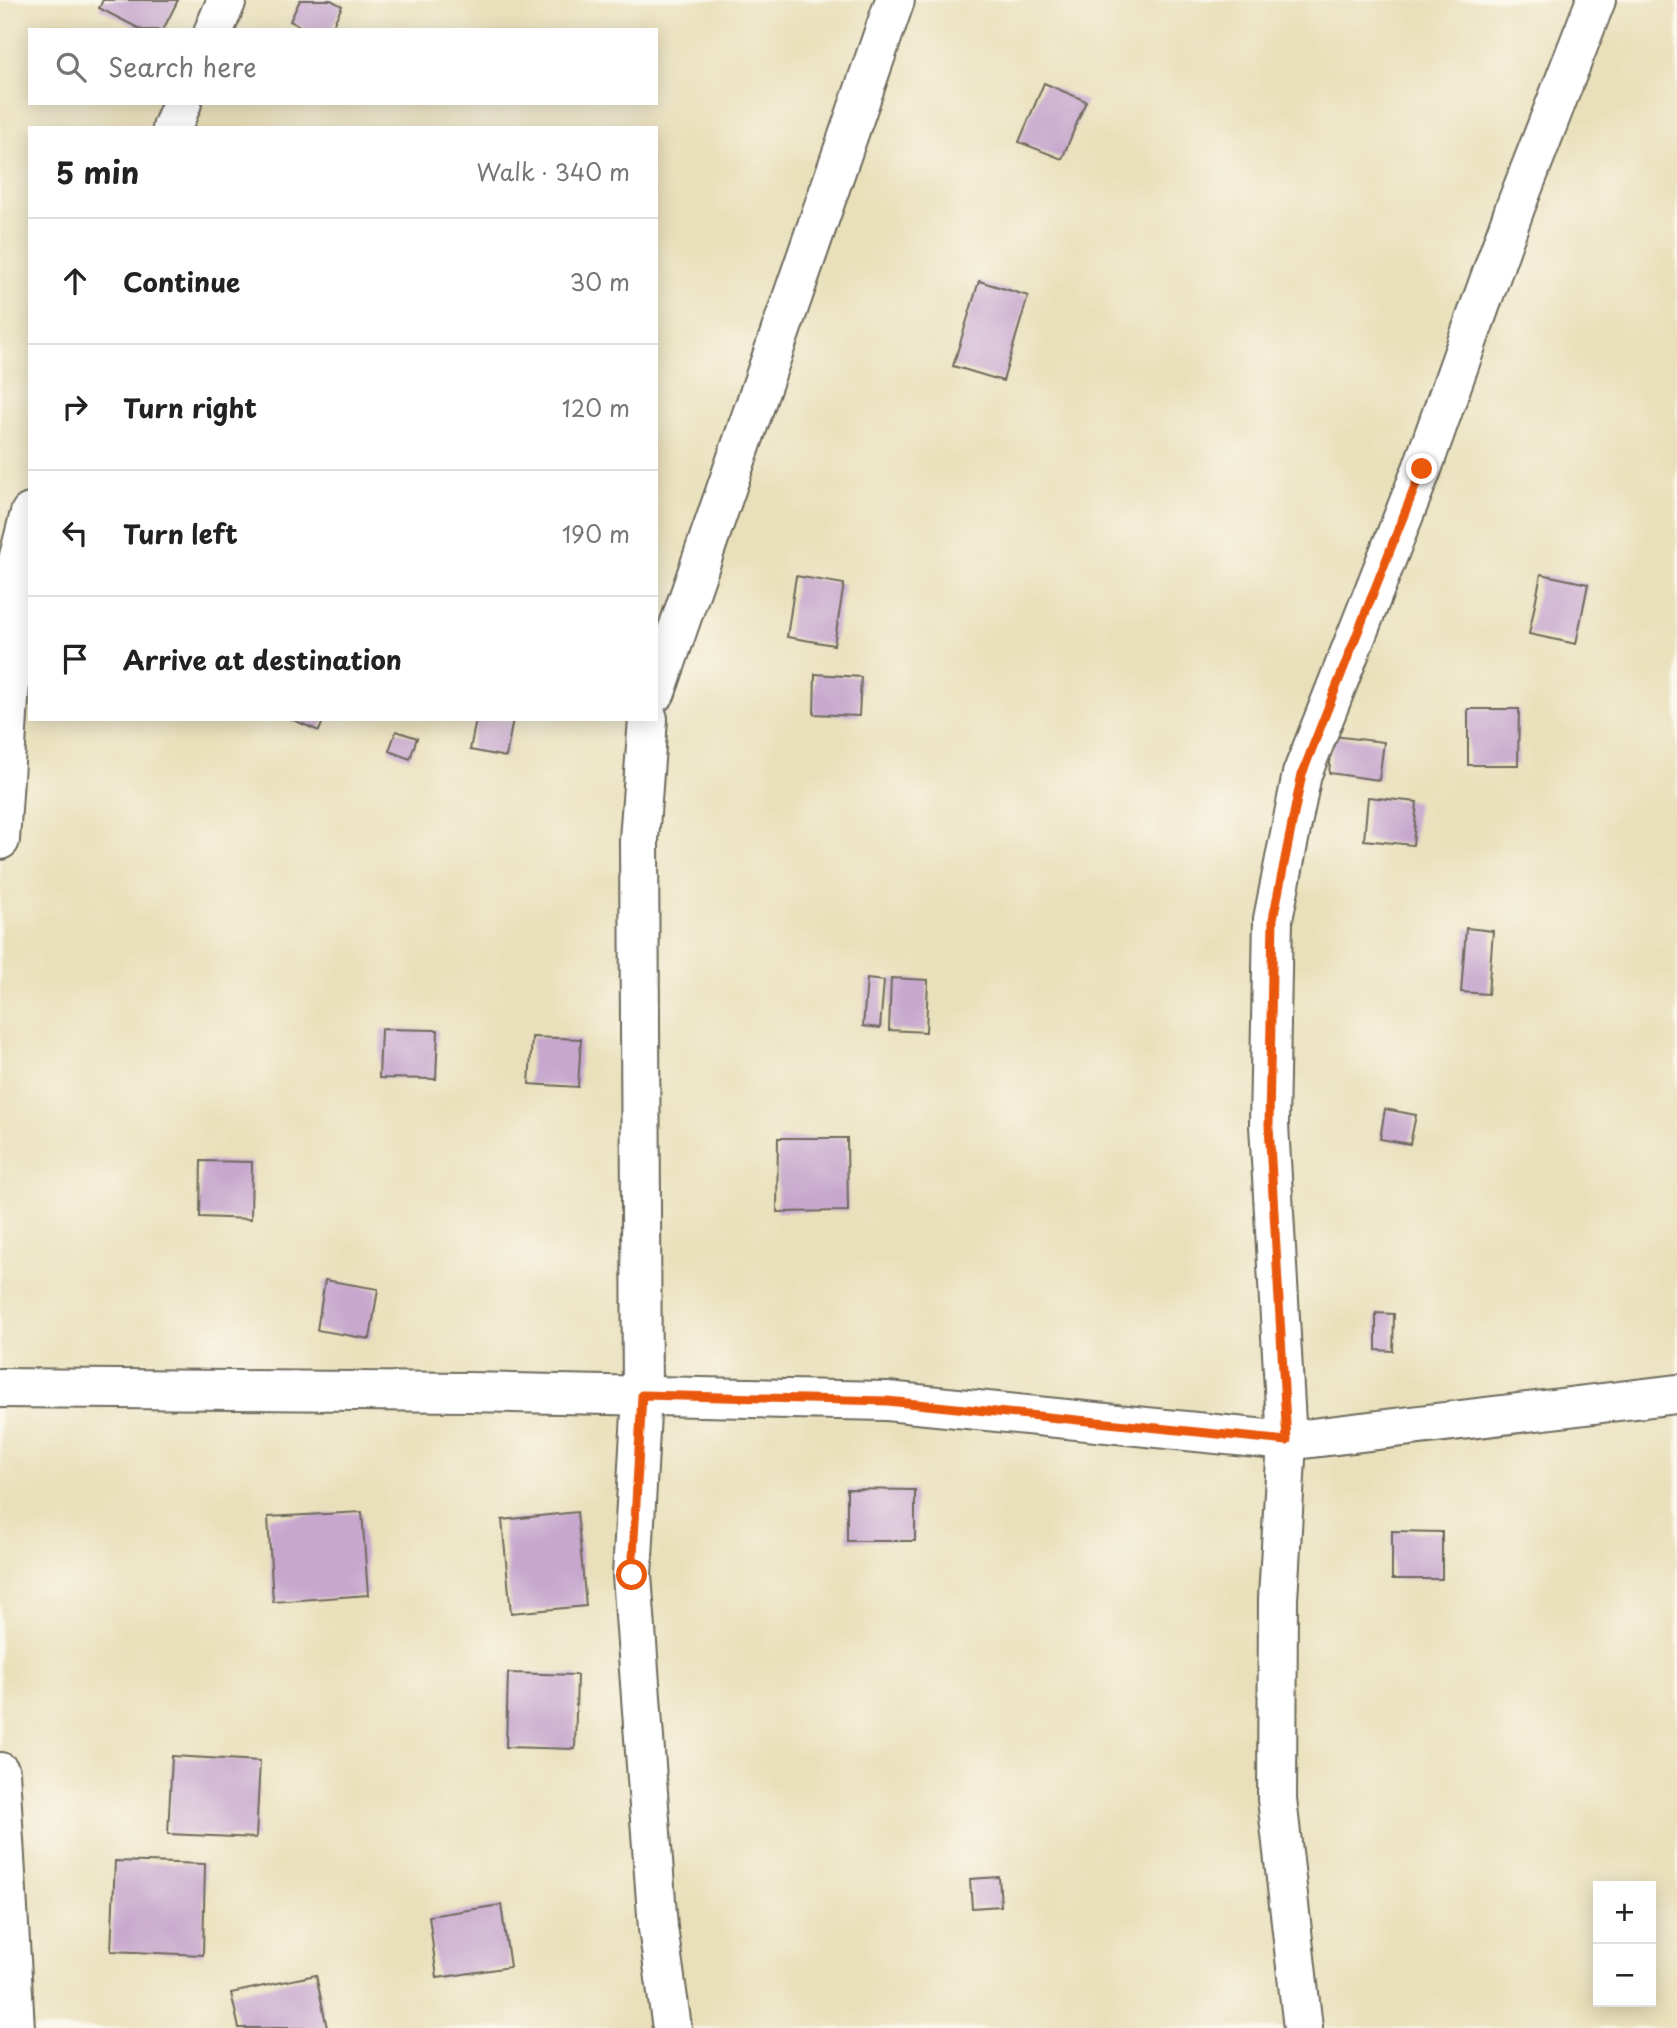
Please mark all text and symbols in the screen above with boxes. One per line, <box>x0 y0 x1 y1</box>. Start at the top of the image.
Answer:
search box <box>28 28 658 105</box>
text: Search here <box>108 47 257 86</box>
icon: search <box>52 48 90 86</box>
text: 5 min <box>56 149 139 194</box>
text: Walk · 340 m <box>477 154 630 189</box>
icon: ahead <box>56 262 94 300</box>
text: Continue <box>123 262 240 301</box>
text: 30 m <box>569 264 630 299</box>
icon: right <box>56 388 94 426</box>
text: Turn right <box>123 388 257 427</box>
text: 120 m <box>562 390 630 425</box>
route end <box>1406 453 1437 484</box>
icon: left <box>56 514 94 552</box>
text: Turn left <box>123 514 238 553</box>
text: 190 m <box>562 516 630 551</box>
icon: arrive <box>56 640 94 678</box>
text: Arrive at destination <box>123 640 402 679</box>
route start <box>616 1559 647 1590</box>
map controls <box>1593 1881 1656 2007</box>
button: + <box>1593 1881 1656 1944</box>
button: − <box>1593 1944 1656 2007</box>

